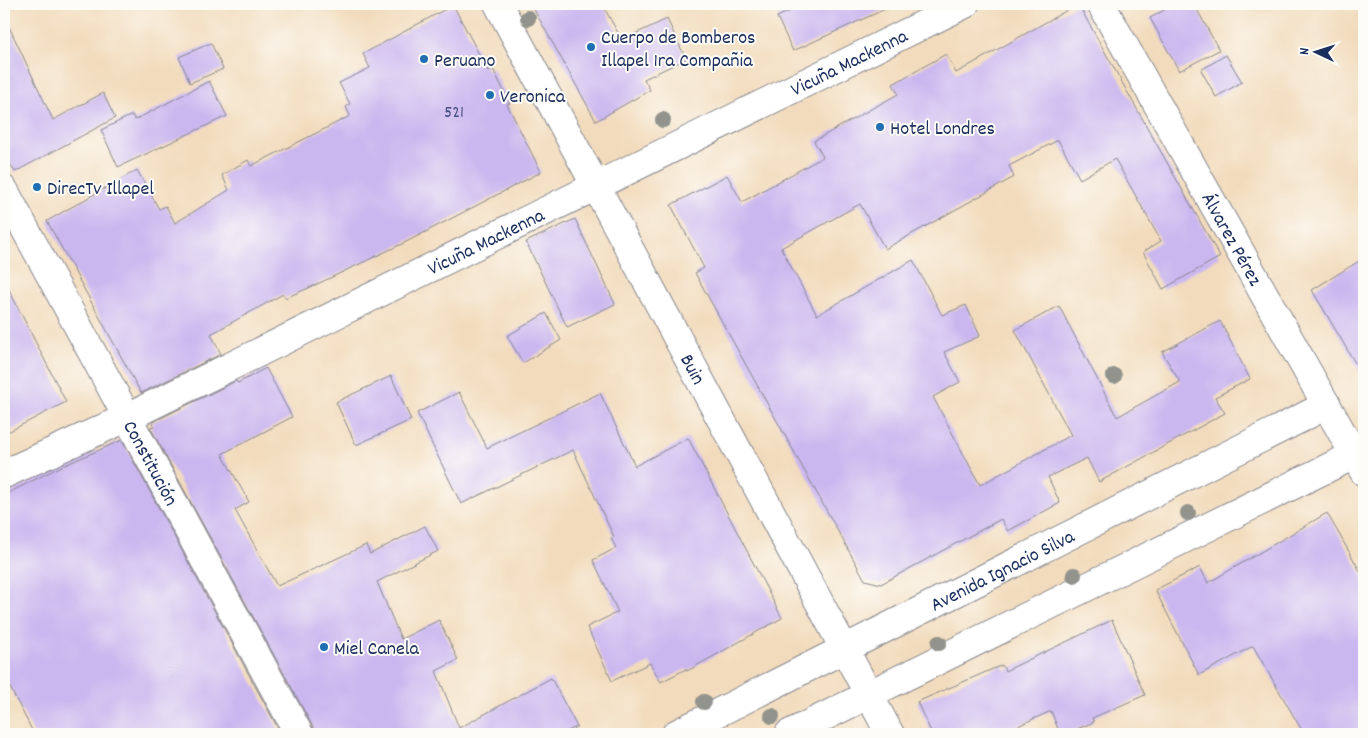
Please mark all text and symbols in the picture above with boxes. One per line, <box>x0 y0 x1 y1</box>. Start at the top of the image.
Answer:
street label: Vicuña Mackenna <box>787 23 914 105</box>
place label: Cuerpo de Bomberos Illapel 1ra Compañia <box>601 25 756 76</box>
north arrow <box>1290 28 1340 78</box>
marker: Cuerpo de Bomberos Illapel 1ra Compañia <box>585 41 597 53</box>
text: N <box>1295 47 1315 55</box>
place label: Peruano <box>434 48 496 76</box>
marker: Peruano <box>418 53 430 65</box>
place label: Veronica <box>500 84 566 112</box>
marker: Veronica <box>484 89 496 101</box>
house number: 521 <box>444 101 464 126</box>
place label: Hotel Londres <box>890 116 995 144</box>
marker: Hotel Londres <box>874 121 886 133</box>
place label: DirecTv Illapel <box>47 176 154 204</box>
marker: DirecTv Illapel <box>31 181 43 193</box>
street label: Álvarez Pérez <box>1193 188 1268 292</box>
street label: Vicuña Mackenna <box>423 202 551 284</box>
street label: Buin <box>672 350 711 390</box>
street label: Constitución <box>115 416 184 512</box>
street label: Avenida Ignacio Silva <box>926 524 1081 620</box>
place label: Miel Canela <box>334 636 420 664</box>
marker: Miel Canela <box>318 641 330 653</box>

